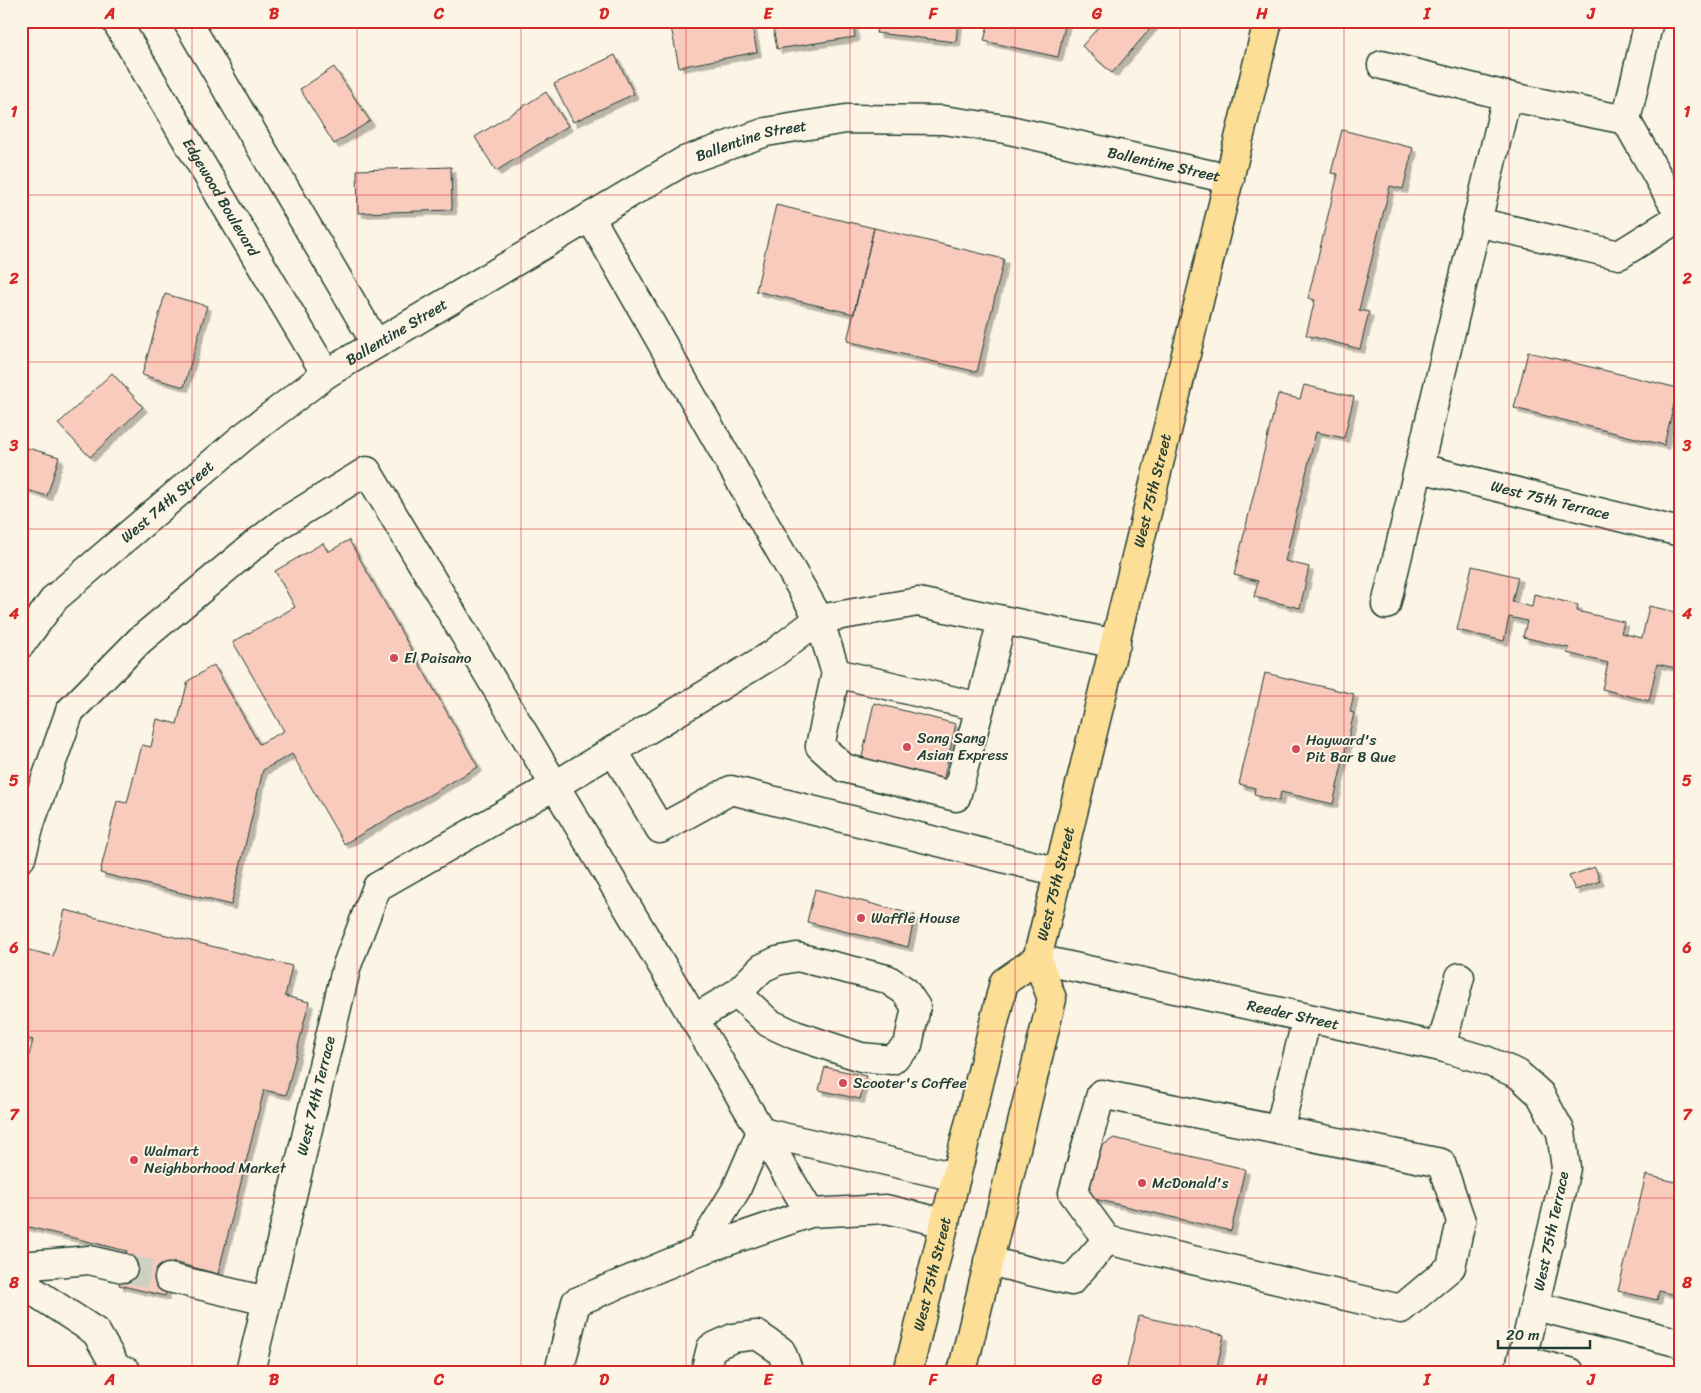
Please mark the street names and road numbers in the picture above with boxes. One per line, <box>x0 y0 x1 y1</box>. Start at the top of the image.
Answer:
street label: Ballentine Street <box>692 113 809 169</box>
street label: Edgewood Boulevard <box>175 133 267 262</box>
street label: Ballentine Street <box>1105 139 1223 190</box>
street label: Ballentine Street <box>340 291 453 373</box>
street label: West 75th Street <box>1126 430 1179 550</box>
street label: West 74th Street <box>115 454 220 550</box>
street label: West 75th Terrace <box>1488 473 1612 527</box>
street label: West 75th Street <box>1029 824 1082 943</box>
street label: Reeder Street <box>1245 992 1342 1037</box>
street label: West 74th Terrace <box>289 1033 343 1158</box>
street label: West 75th Terrace <box>1526 1169 1576 1293</box>
street label: West 75th Street <box>906 1214 959 1334</box>

